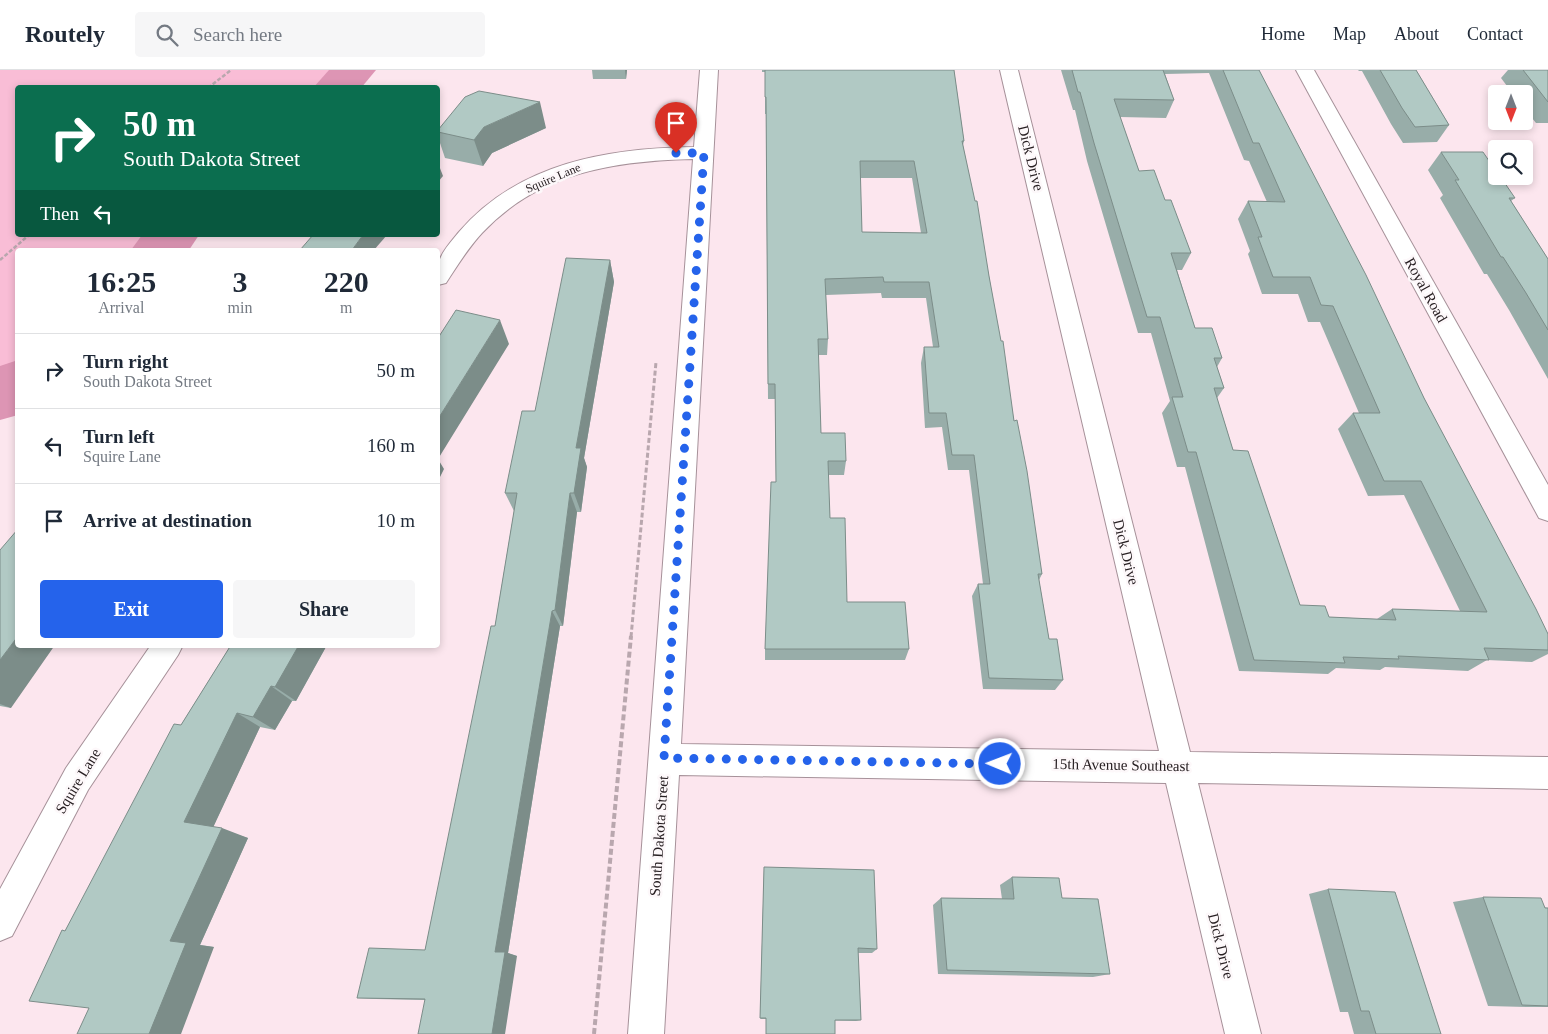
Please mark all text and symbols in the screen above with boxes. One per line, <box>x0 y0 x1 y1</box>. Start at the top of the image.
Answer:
search box <box>135 12 485 57</box>
text: Routely <box>25 21 105 47</box>
icon: search <box>153 21 181 49</box>
text: Search here <box>193 24 282 45</box>
text: Home <box>1261 24 1305 44</box>
text: Map <box>1333 24 1366 44</box>
text: About <box>1394 24 1439 44</box>
text: Contact <box>1467 24 1523 44</box>
north arrow <box>1488 85 1532 130</box>
map controls <box>1488 85 1533 185</box>
pin <box>655 102 697 153</box>
icon: right <box>40 105 105 170</box>
text: 50 m <box>123 105 196 144</box>
icon: arrive <box>662 109 690 137</box>
street label: Dick Drive <box>1015 124 1047 193</box>
button: search <box>1488 140 1533 185</box>
text: South Dakota Street <box>123 146 300 171</box>
street label: Squire Lane <box>523 160 583 196</box>
icon: left <box>89 200 117 228</box>
text: Then <box>40 203 79 224</box>
street label: Royal Road <box>1402 255 1451 325</box>
text: 16:25 <box>86 265 156 298</box>
text: 3 <box>232 265 247 298</box>
text: 220 <box>324 265 369 298</box>
text: Arrival <box>98 299 144 316</box>
text: min <box>228 299 252 316</box>
text: m <box>340 299 352 316</box>
text: Turn right <box>83 351 168 372</box>
icon: right <box>40 357 68 385</box>
text: 50 m <box>376 360 415 381</box>
text: South Dakota Street <box>83 373 212 390</box>
text: Turn left <box>83 426 155 447</box>
icon: left <box>40 432 68 460</box>
text: 160 m <box>367 435 415 456</box>
text: Squire Lane <box>83 448 161 465</box>
icon: arrive <box>40 507 68 535</box>
text: Arrive at destination <box>83 510 252 531</box>
text: 10 m <box>376 510 415 531</box>
street label: Dick Drive <box>1110 518 1142 587</box>
button: Exit <box>40 580 223 638</box>
button: Share <box>233 580 415 638</box>
position arrow <box>973 737 1025 789</box>
street label: Squire Lane <box>52 745 104 816</box>
street label: 15th Avenue Southeast <box>1052 756 1191 774</box>
street label: South Dakota Street <box>647 774 671 897</box>
street label: Dick Drive <box>1205 912 1237 981</box>

